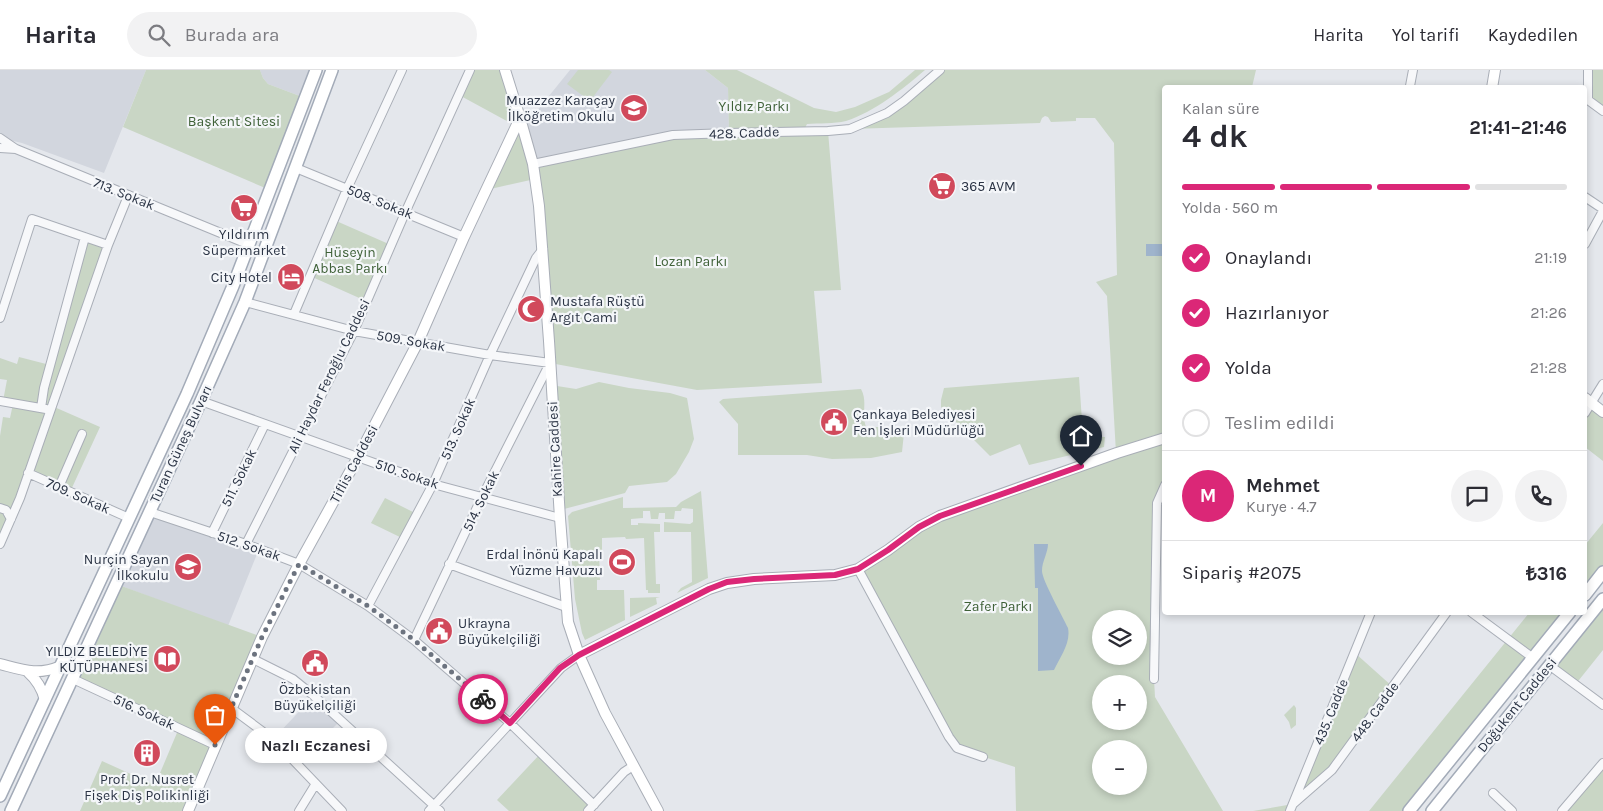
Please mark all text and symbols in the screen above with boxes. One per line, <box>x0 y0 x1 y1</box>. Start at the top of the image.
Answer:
search box <box>127 12 477 57</box>
text: Harita <box>25 21 97 49</box>
icon: search <box>145 21 173 49</box>
text: Burada ara <box>185 24 279 46</box>
text: Harita <box>1313 24 1364 46</box>
text: Yol tarifi <box>1392 24 1460 46</box>
text: Kaydedilen <box>1488 24 1578 46</box>
place label: Muazzez Karaçay İlköğretim Okulu <box>506 92 615 125</box>
school or university icon: Muazzez Karaçay İlköğretim Okulu <box>619 93 649 123</box>
park label: Yıldız Parkı <box>719 98 789 115</box>
text: Kalan süre <box>1182 99 1259 118</box>
park label: Başkent Sitesi <box>188 113 280 130</box>
text: 21:41–21:46 <box>1469 117 1567 139</box>
text: 4 dk <box>1182 118 1248 155</box>
street label: 428. Cadde <box>709 123 779 143</box>
supermarket icon: 365 AVM <box>927 171 957 201</box>
street label: 713. Sokak <box>91 174 157 214</box>
place label: 365 AVM <box>961 178 1016 195</box>
street label: 508. Sokak <box>344 181 416 223</box>
supermarket icon: Yıldırım Süpermarket <box>229 193 259 223</box>
text: Yolda · 560 m <box>1182 198 1278 217</box>
place label: Yıldırım Süpermarket <box>202 226 286 259</box>
park label: Hüseyin Abbas Parkı <box>312 244 388 277</box>
icon: check <box>1182 244 1210 272</box>
text: Onaylandı <box>1225 247 1312 269</box>
text: 21:19 <box>1534 248 1567 267</box>
park label: Lozan Parkı <box>655 253 727 270</box>
hotel icon: City Hotel <box>276 262 306 292</box>
place label: City Hotel <box>211 269 272 286</box>
place label: Mustafa Rüştü Argıt Cami <box>550 293 645 326</box>
mosque icon: Mustafa Rüştü Argıt Cami <box>516 294 546 324</box>
street label: Ali Haydar Feroğlu Caddesi <box>284 296 374 456</box>
icon: check <box>1182 299 1210 327</box>
text: Hazırlanıyor <box>1225 302 1329 324</box>
text: 21:26 <box>1530 303 1567 322</box>
street label: 509. Sokak <box>375 327 447 355</box>
icon: check <box>1182 354 1210 382</box>
text: Yolda <box>1225 357 1272 379</box>
text: 21:28 <box>1530 358 1567 377</box>
street label: Turan Güneş Bulvarı <box>146 382 216 506</box>
street label: 513. Sokak <box>437 395 479 463</box>
street label: Kahire Caddesi <box>544 401 566 497</box>
place label: Çankaya Belediyesi Fen İşleri Müdürlüğü <box>853 406 985 439</box>
public building icon: Çankaya Belediyesi Fen İşleri Müdürlüğü <box>819 407 849 437</box>
text: Teslim edildi <box>1225 412 1335 434</box>
pin <box>1060 415 1102 466</box>
street label: Tiflis Caddesi <box>326 422 382 506</box>
icon: home <box>1067 422 1095 450</box>
street label: 511. Sokak <box>218 446 260 510</box>
street label: 510. Sokak <box>373 455 441 493</box>
street label: 514. Sokak <box>459 468 503 534</box>
button: chat <box>1451 470 1503 522</box>
button: phone <box>1515 470 1567 522</box>
street label: 709. Sokak <box>43 474 113 518</box>
text: Mehmet <box>1246 475 1320 497</box>
text: M <box>1200 485 1216 507</box>
text: Kurye · 4.7 <box>1246 497 1317 516</box>
street label: 512. Sokak <box>215 527 283 565</box>
place label: Erdal İnönü Kapalı Yüzme Havuzu <box>486 546 603 579</box>
sports icon: Erdal İnönü Kapalı Yüzme Havuzu <box>607 547 637 577</box>
place label: Nurçin Sayan İlkokulu <box>84 551 169 584</box>
school or university icon: Nurçin Sayan İlkokulu <box>173 552 203 582</box>
text: Sipariş #2075 <box>1182 562 1302 584</box>
text: ₺316 <box>1526 563 1567 585</box>
park label: Zafer Parkı <box>964 598 1032 615</box>
map controls <box>1092 610 1147 795</box>
button: layers <box>1092 610 1147 665</box>
place label: Ukrayna Büyükelçiliği <box>458 615 541 648</box>
public building icon: Ukrayna Büyükelçiliği <box>424 616 454 646</box>
place label: YILDIZ BELEDİYE KÜTÜPHANESİ <box>45 643 148 676</box>
library icon: YILDIZ BELEDİYE KÜTÜPHANESİ <box>152 644 182 674</box>
public building icon: Özbekistan Büyükelçiliği <box>300 648 330 678</box>
street label: Doğukent Caddesi <box>1474 654 1560 756</box>
courier <box>458 674 508 724</box>
button: + <box>1092 675 1147 730</box>
street label: 435. Cadde <box>1310 676 1352 748</box>
street label: 448. Cadde <box>1348 679 1402 745</box>
place label: Özbekistan Büyükelçiliği <box>274 681 356 714</box>
icon: bike <box>469 685 497 713</box>
street label: 516. Sokak <box>111 690 178 734</box>
pin <box>194 694 236 745</box>
icon: bag <box>201 701 229 729</box>
callout: Nazlı Eczanesi <box>245 728 388 762</box>
text: Nazlı Eczanesi <box>261 736 371 755</box>
building icon: Prof. Dr. Nusret Fişek Diş Polikinliği <box>132 738 162 768</box>
button: − <box>1092 740 1147 795</box>
place label: Prof. Dr. Nusret Fişek Diş Polikinliği <box>84 771 210 804</box>

